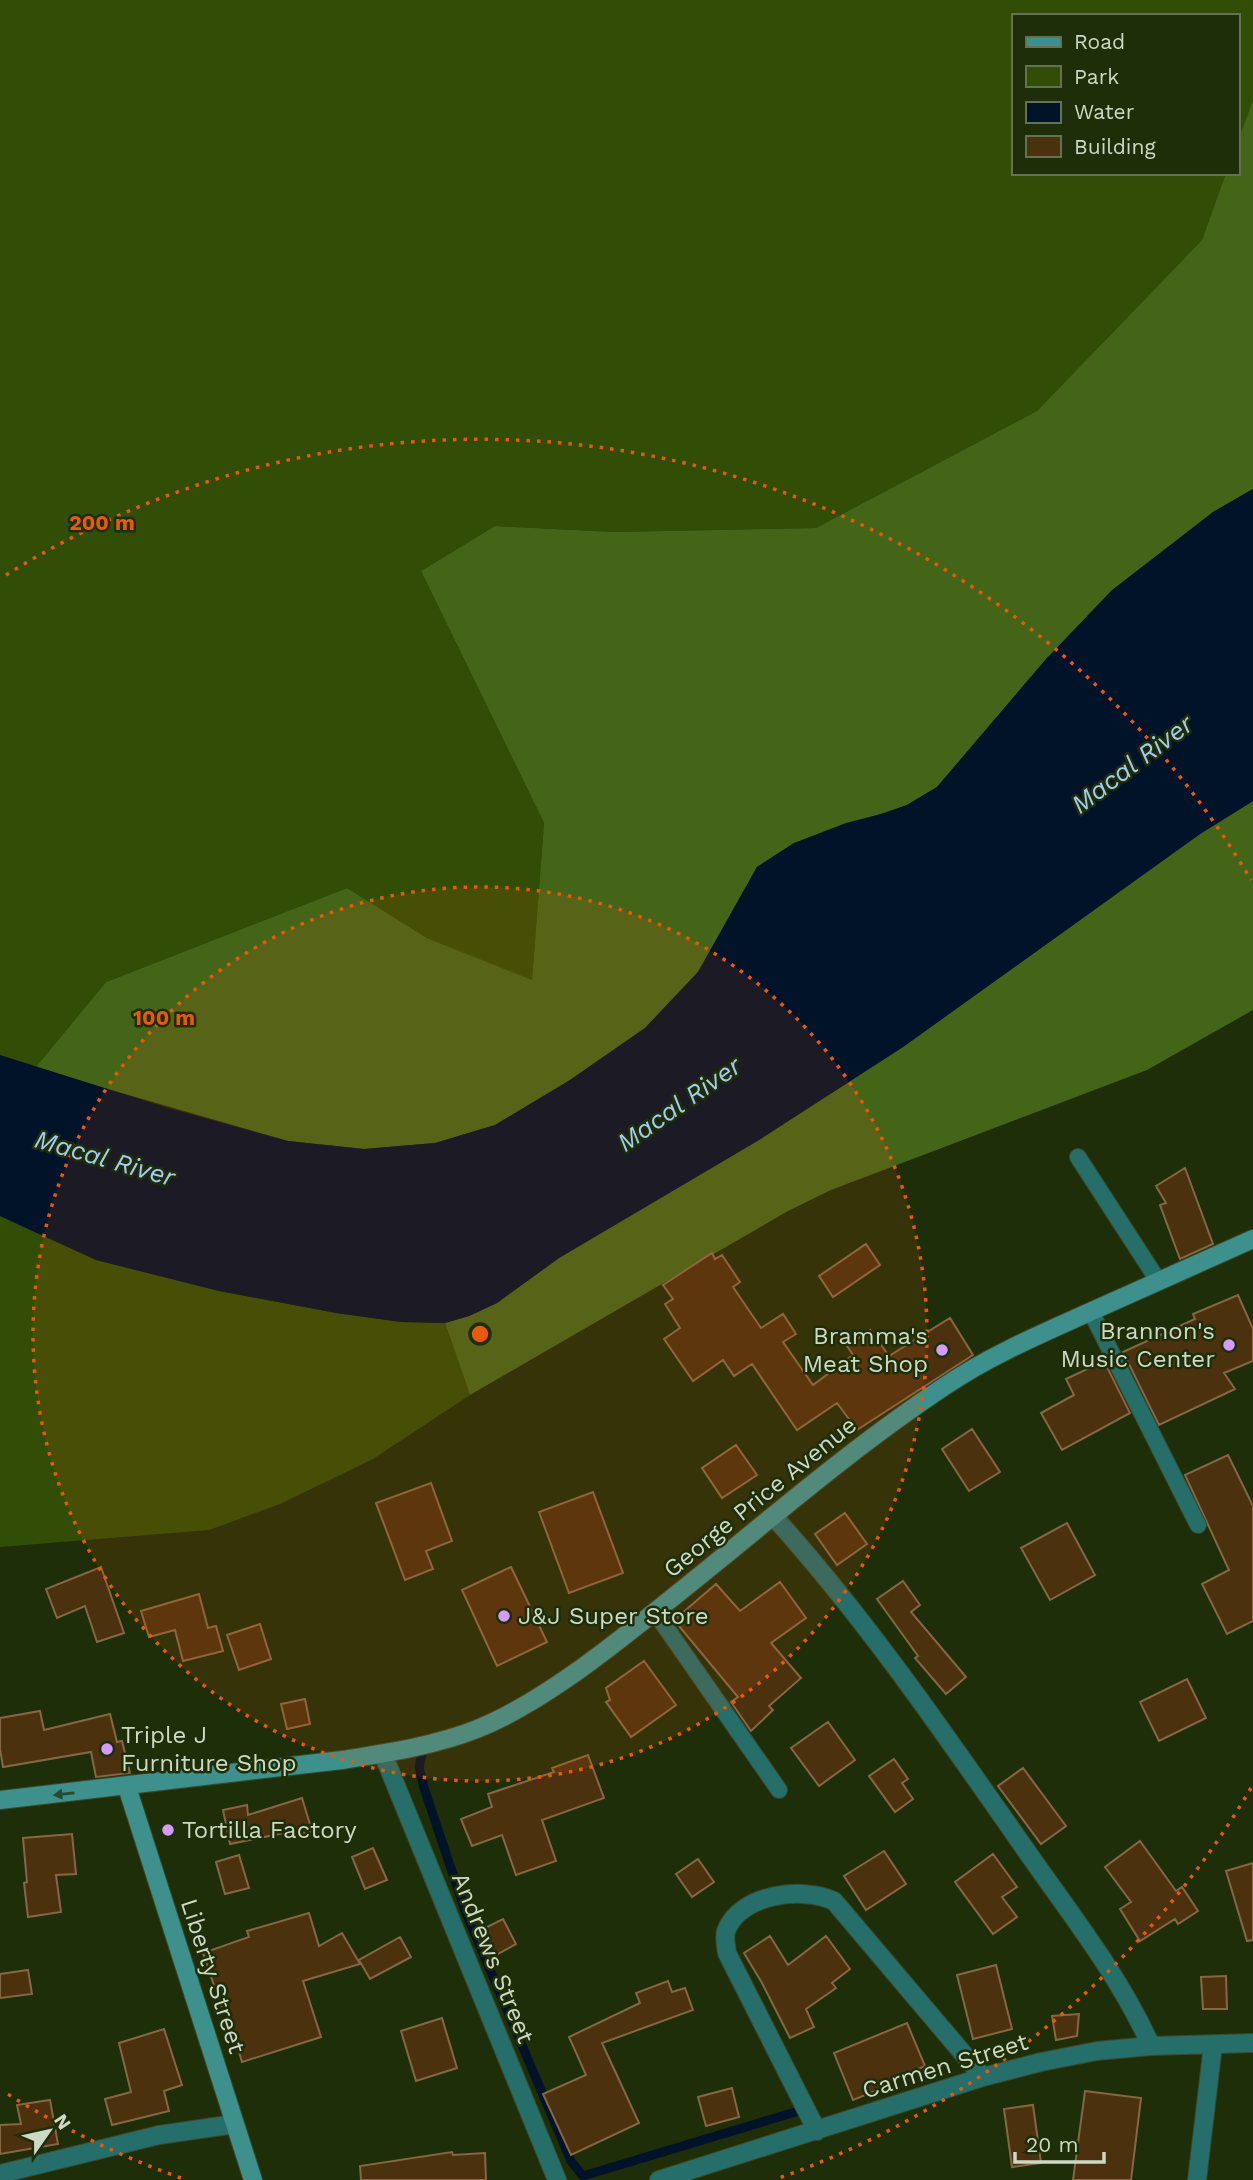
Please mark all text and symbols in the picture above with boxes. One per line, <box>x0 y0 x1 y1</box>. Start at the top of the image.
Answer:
legend <box>1012 14 1239 175</box>
text: Road <box>1074 29 1125 54</box>
text: Park <box>1074 64 1119 89</box>
text: Water <box>1074 99 1135 124</box>
text: Building <box>1074 134 1156 159</box>
text: 200 m <box>69 510 135 535</box>
water label: Macal River <box>1065 708 1199 819</box>
text: 100 m <box>133 1005 195 1030</box>
water label: Macal River <box>611 1050 748 1158</box>
water label: Macal River <box>31 1124 179 1193</box>
place label: Brannon's Music Center <box>1061 1317 1215 1373</box>
centre of rings <box>468 1322 492 1346</box>
place label: Bramma's Meat Shop <box>803 1322 928 1378</box>
marker: Brannon's Music Center <box>1221 1337 1237 1353</box>
marker: Bramma's Meat Shop <box>934 1342 950 1358</box>
street label: George Price Avenue <box>658 1411 862 1583</box>
place label: J&J Super Store <box>518 1602 709 1630</box>
marker: J&J Super Store <box>496 1608 512 1624</box>
place label: Triple J Furniture Shop <box>121 1721 296 1777</box>
marker: Triple J Furniture Shop <box>99 1741 115 1757</box>
one-way arrow <box>52 1788 74 1799</box>
place label: Tortilla Factory <box>182 1816 357 1844</box>
marker: Tortilla Factory <box>160 1822 176 1838</box>
street label: Andrews Street <box>446 1869 540 2047</box>
street label: Liberty Street <box>175 1895 251 2057</box>
street label: Carmen Street <box>859 2027 1031 2105</box>
north arrow <box>14 2096 84 2166</box>
text: N <box>49 2110 76 2134</box>
scale bar <box>1015 2120 1104 2164</box>
text: 20 m <box>1026 2132 1078 2157</box>

